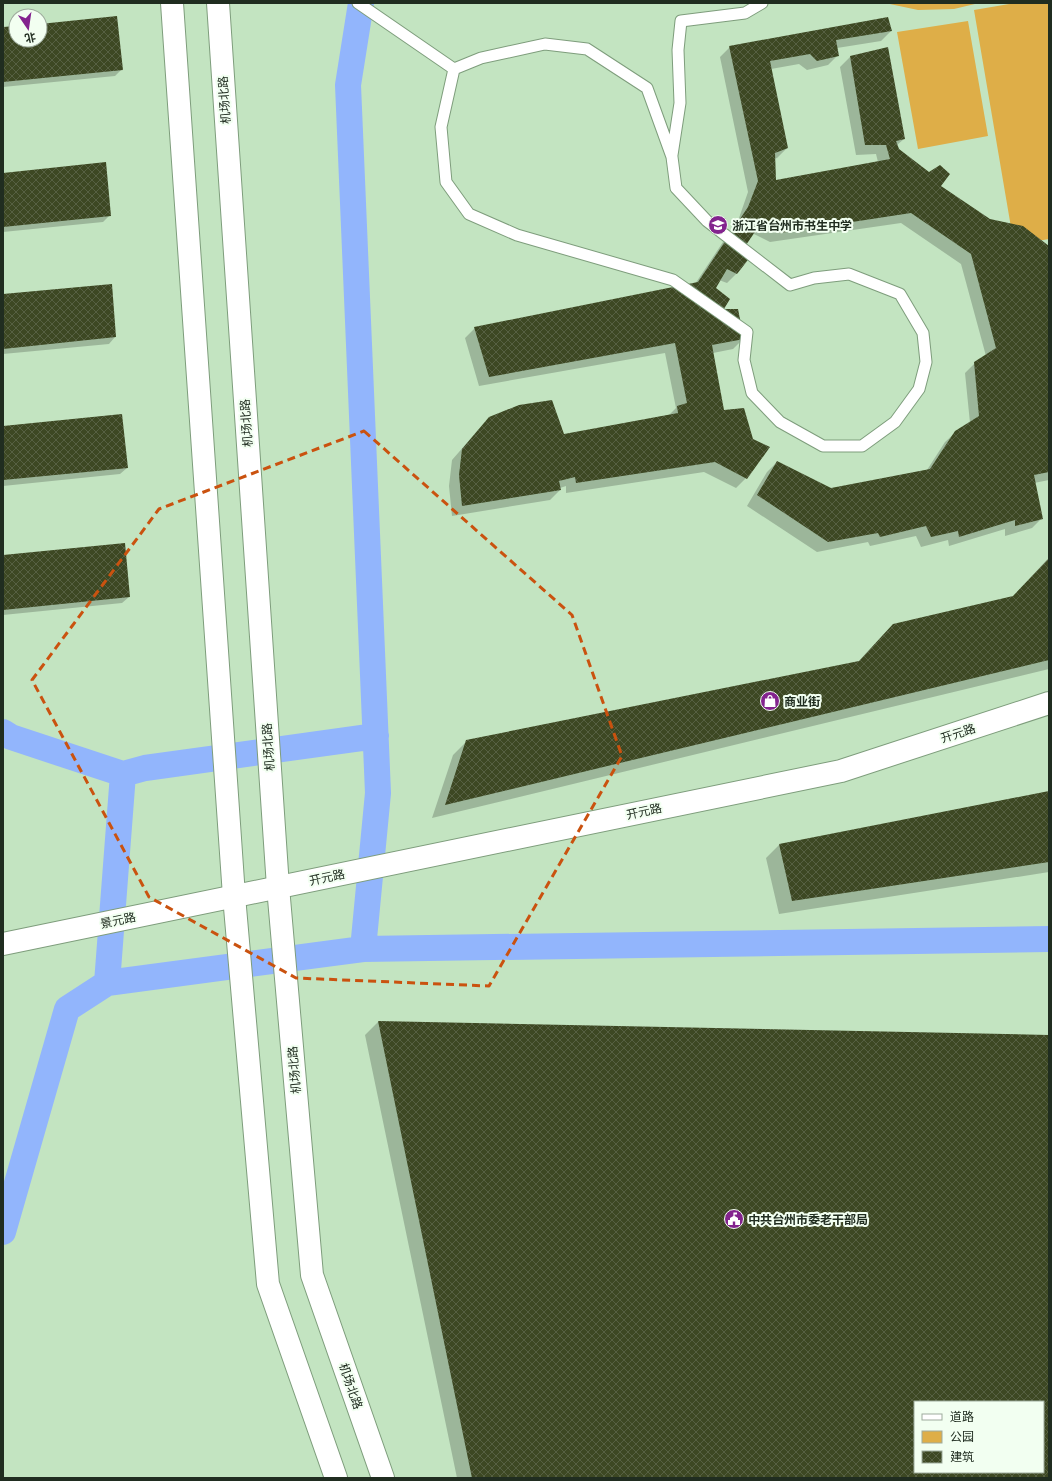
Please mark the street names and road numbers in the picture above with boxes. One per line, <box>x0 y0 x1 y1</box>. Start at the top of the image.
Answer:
street label: 机场北路 <box>215 76 233 124</box>
street label: 机场北路 <box>237 399 255 447</box>
street label: 开元路 <box>939 720 977 746</box>
street label: 机场北路 <box>259 723 277 771</box>
street label: 开元路 <box>625 800 663 822</box>
street label: 开元路 <box>308 866 346 888</box>
street label: 景元路 <box>99 909 137 931</box>
street label: 机场北路 <box>284 1045 304 1095</box>
street label: 机场北路 <box>336 1361 366 1411</box>

